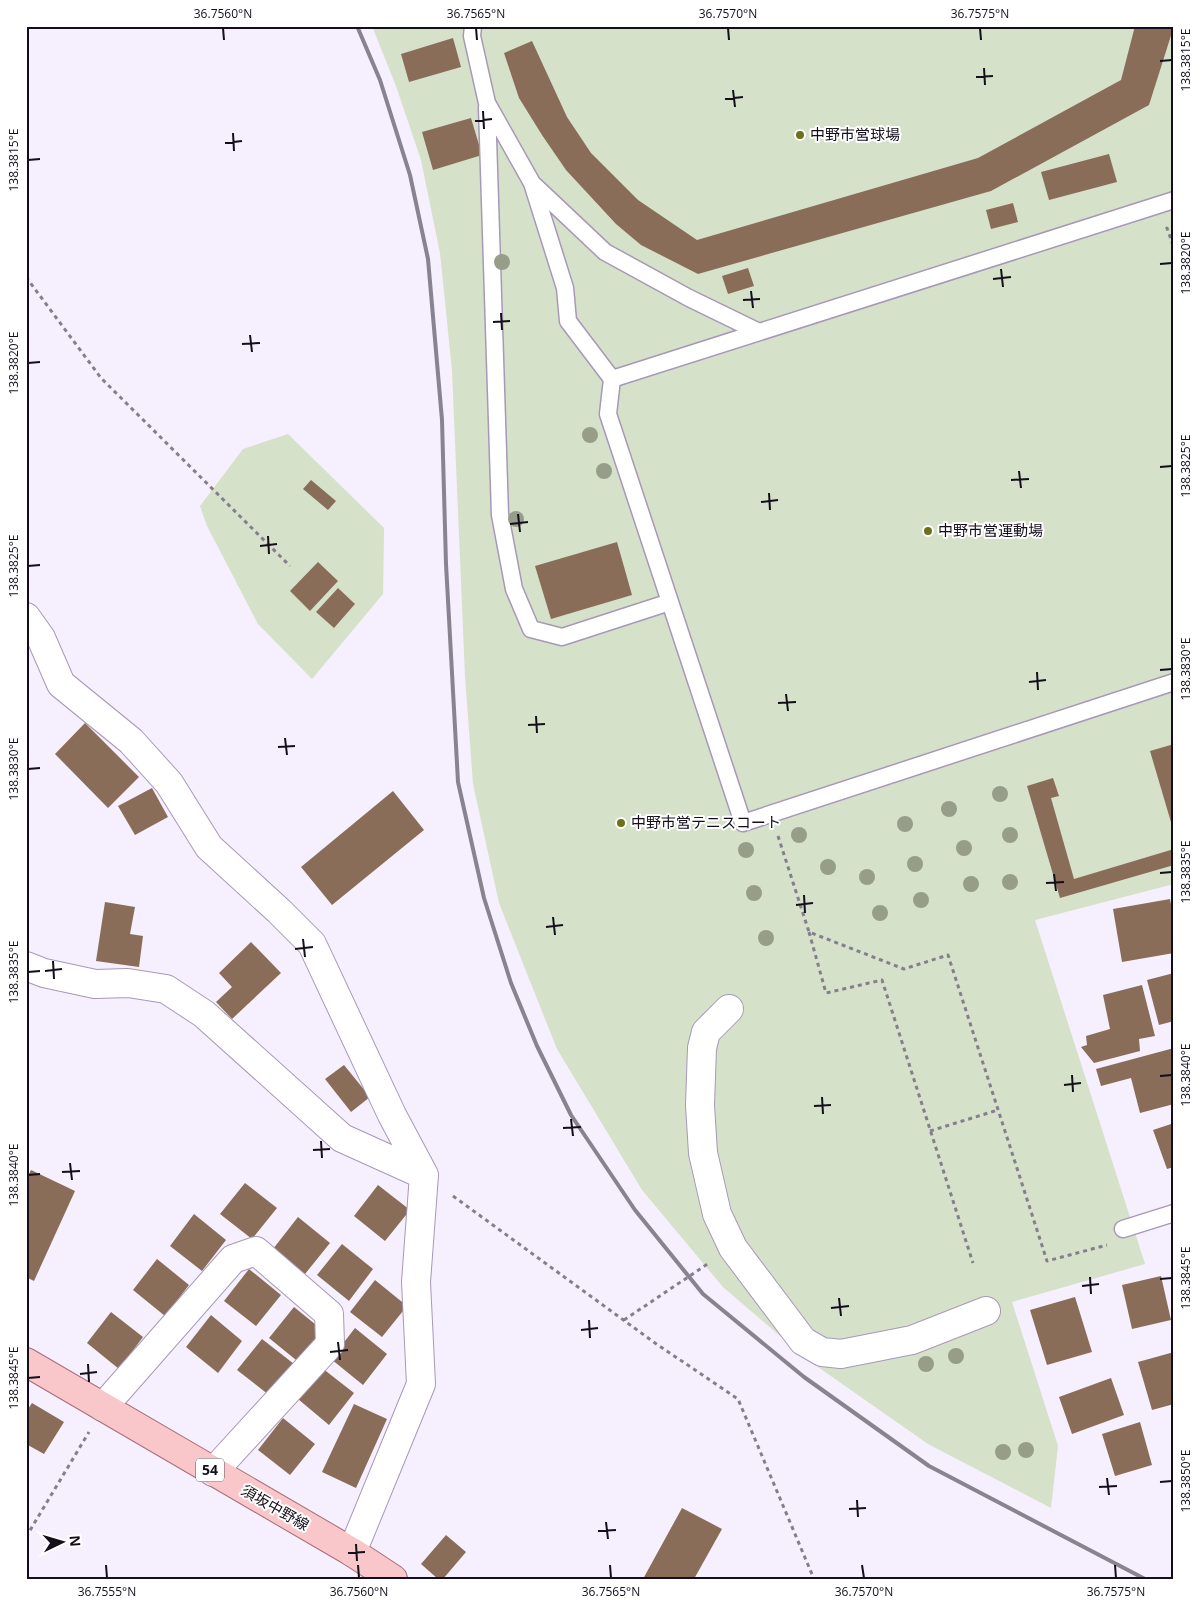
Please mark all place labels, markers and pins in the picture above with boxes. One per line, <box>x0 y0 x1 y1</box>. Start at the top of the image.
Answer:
place label: 中野市営球場 <box>810 124 900 144</box>
marker: 中野市営球場 <box>794 129 806 141</box>
place label: 中野市営運動場 <box>938 520 1043 540</box>
marker: 中野市営運動場 <box>922 525 934 537</box>
place label: 中野市営テニスコート <box>631 812 781 832</box>
marker: 中野市営テニスコート <box>615 817 627 829</box>

